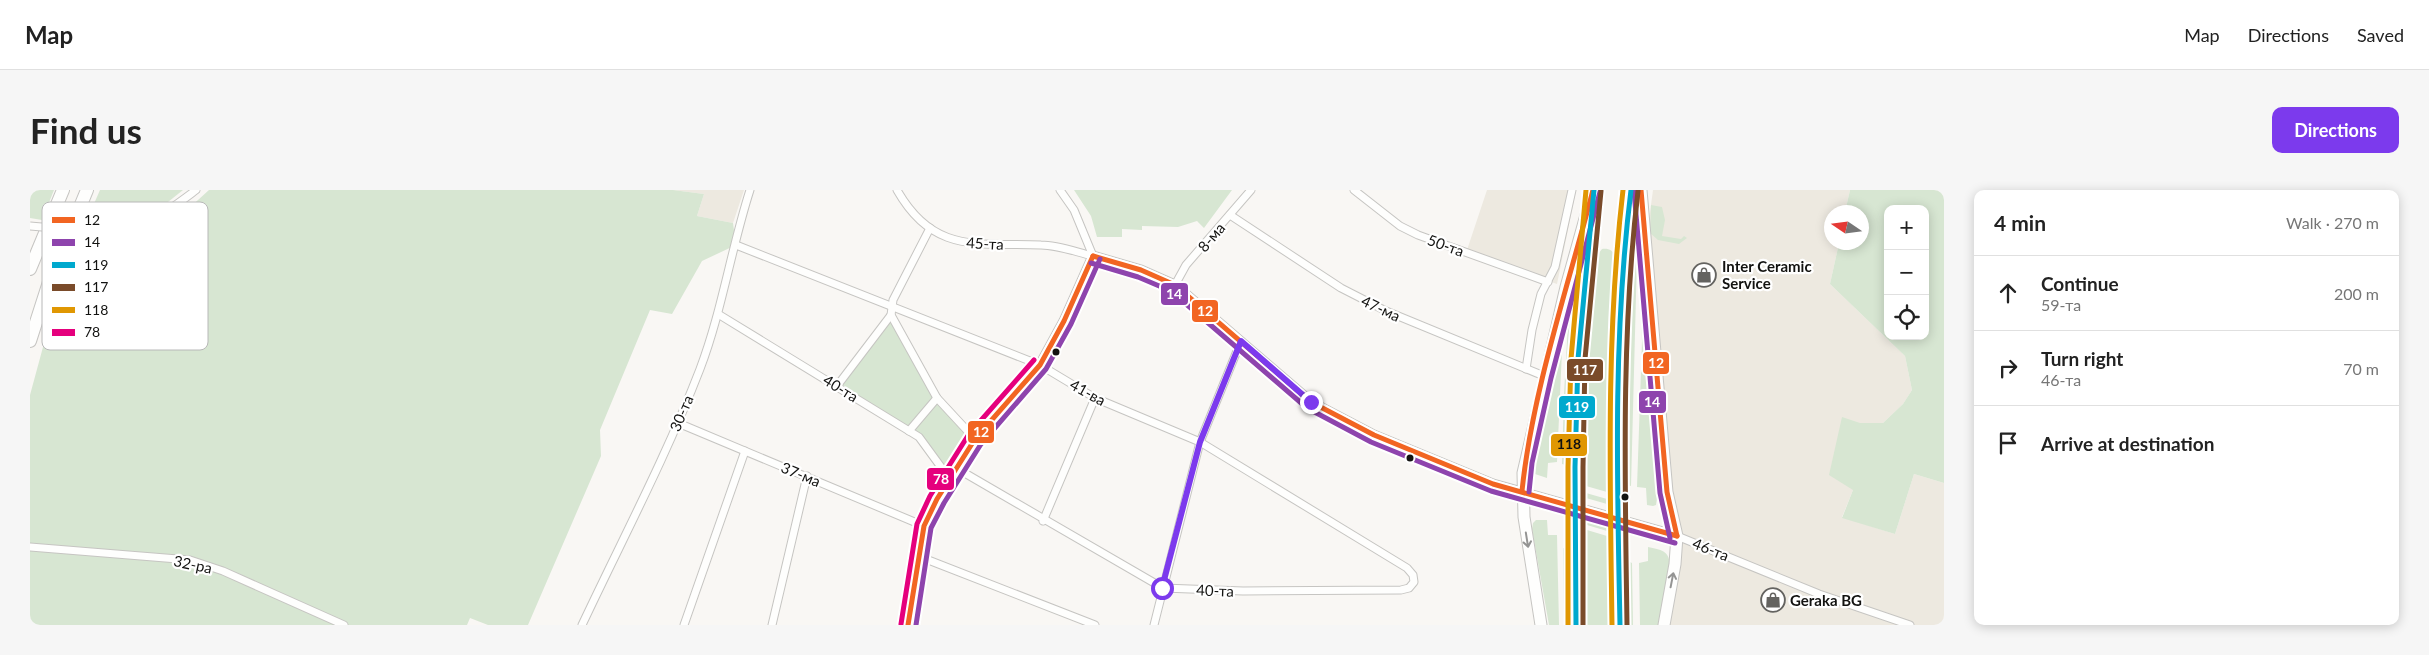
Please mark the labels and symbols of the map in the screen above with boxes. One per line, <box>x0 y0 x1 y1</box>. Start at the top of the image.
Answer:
legend <box>42 202 208 350</box>
north arrow <box>1824 205 1869 250</box>
text: 12 <box>84 211 100 228</box>
street label: 8-ма <box>1194 219 1228 255</box>
street label: 50-та <box>1425 230 1467 260</box>
text: 14 <box>84 233 100 250</box>
street label: 45-та <box>966 233 1004 253</box>
text: 119 <box>84 256 108 273</box>
place label: Inter Ceramic Service <box>1722 257 1812 292</box>
shop icon: Inter Ceramic Service <box>1691 262 1717 288</box>
text: 117 <box>84 278 108 295</box>
line badge: 14 <box>1160 282 1189 306</box>
text: 14 <box>1166 285 1182 302</box>
street label: 47-ма <box>1359 291 1403 325</box>
line badge: 12 <box>1191 299 1219 323</box>
text: 118 <box>84 301 108 318</box>
text: 12 <box>1197 302 1213 319</box>
text: 78 <box>84 323 100 340</box>
unlabelled marker <box>1051 347 1061 357</box>
line badge: 12 <box>1642 351 1670 375</box>
text: 12 <box>1648 354 1664 371</box>
line badge: 117 <box>1566 358 1604 382</box>
text: 117 <box>1573 361 1597 378</box>
street label: 40-та <box>820 370 862 406</box>
street label: 41-ва <box>1067 375 1109 409</box>
line badge: 14 <box>1638 390 1667 414</box>
route end <box>1300 391 1323 414</box>
street label: 30-та <box>665 392 697 434</box>
text: 14 <box>1644 393 1660 410</box>
line badge: 119 <box>1558 395 1596 419</box>
text: 119 <box>1565 398 1589 415</box>
line badge: 12 <box>967 420 995 444</box>
text: 12 <box>973 423 989 440</box>
line badge: 118 <box>1550 433 1588 457</box>
text: 118 <box>1557 435 1581 452</box>
unlabelled marker <box>1405 453 1415 463</box>
street label: 37-ма <box>779 458 823 490</box>
line badge: 78 <box>926 467 955 491</box>
text: 78 <box>933 470 949 487</box>
unlabelled marker <box>1620 492 1630 502</box>
one-way arrow <box>1523 531 1533 547</box>
street label: 46-та <box>1690 534 1732 564</box>
street label: 32-ра <box>172 551 214 577</box>
one-way arrow <box>1668 573 1678 589</box>
route start <box>1151 577 1174 600</box>
street label: 40-та <box>1196 580 1234 600</box>
shop icon: Geraka BG <box>1760 587 1786 613</box>
place label: Geraka BG <box>1790 591 1862 609</box>

